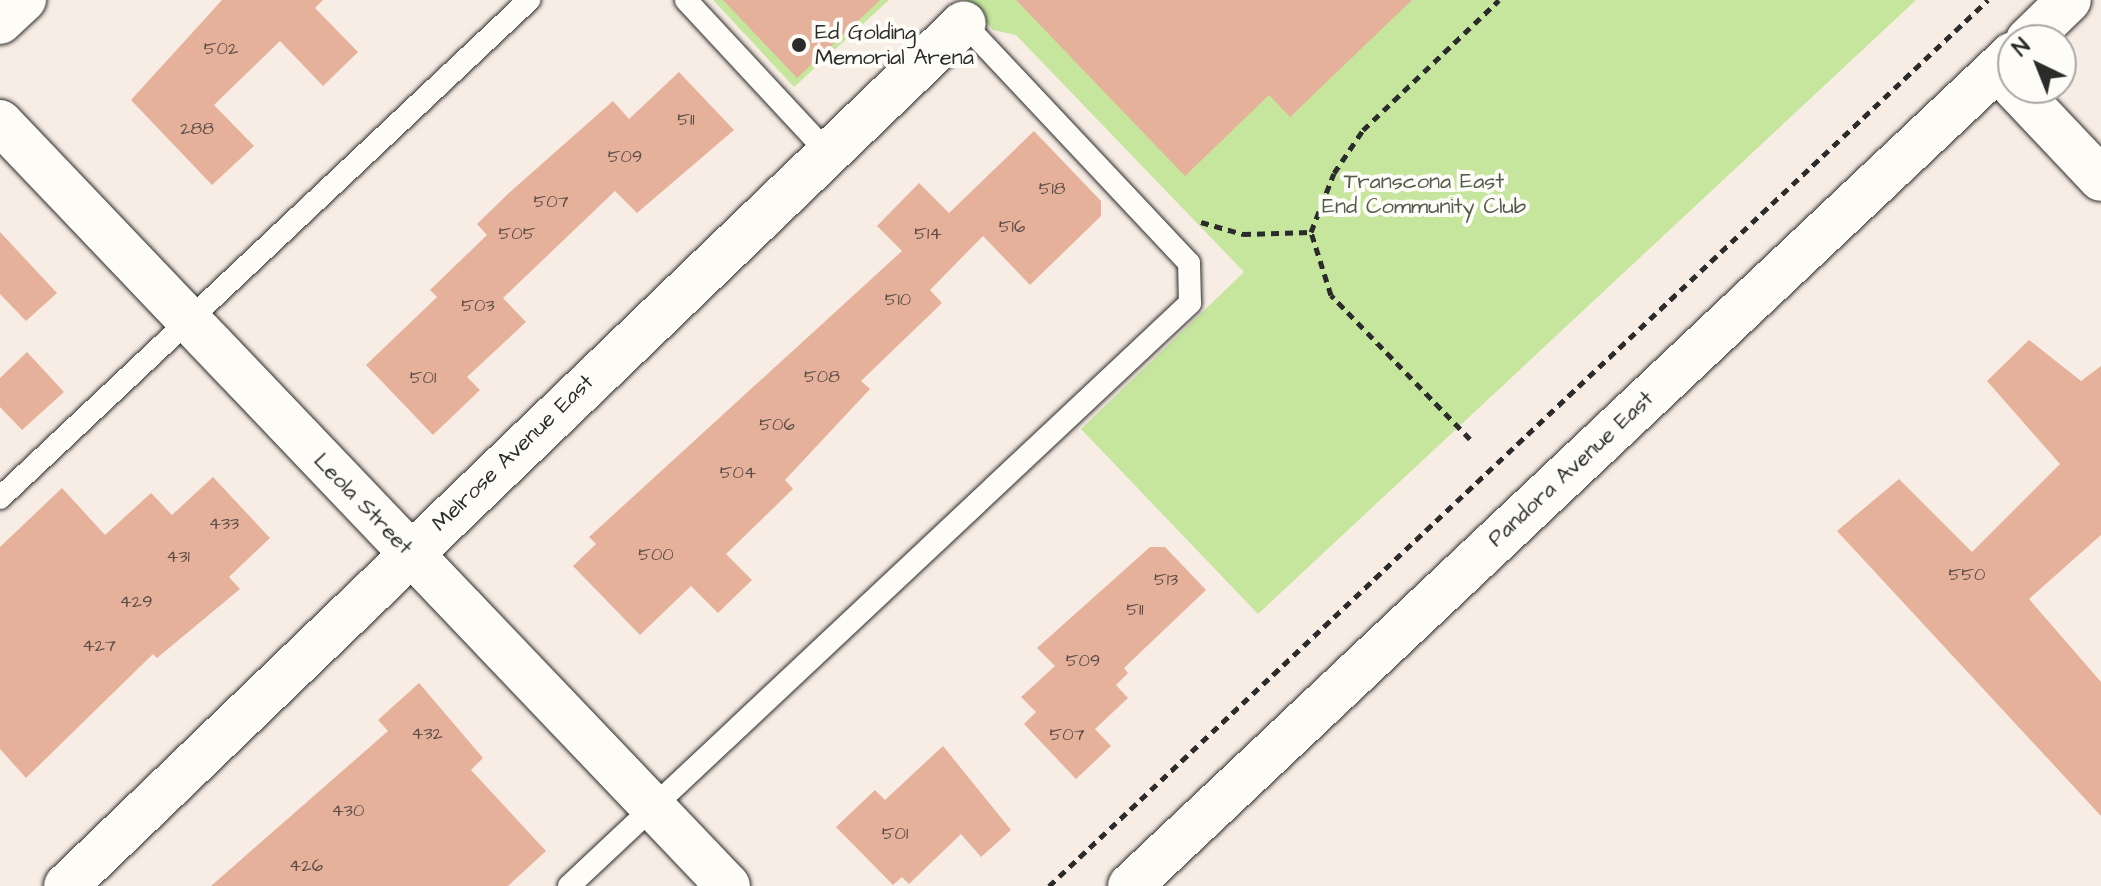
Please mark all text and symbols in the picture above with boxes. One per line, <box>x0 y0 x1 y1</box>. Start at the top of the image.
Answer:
place label: Ed Golding Memorial Arena <box>815 19 974 70</box>
north arrow <box>1997 24 2077 104</box>
text: N <box>2006 32 2037 64</box>
marker: Ed Golding Memorial Arena <box>790 36 808 54</box>
house number: 502 <box>204 38 238 60</box>
house number: 511 <box>677 109 695 131</box>
house number: 288 <box>180 118 214 140</box>
house number: 509 <box>608 146 642 168</box>
park label: Transcona East End Community Club <box>1322 168 1526 220</box>
house number: 518 <box>1039 178 1065 200</box>
house number: 507 <box>533 191 569 213</box>
house number: 516 <box>999 216 1025 238</box>
house number: 505 <box>499 223 535 245</box>
house number: 514 <box>914 223 942 245</box>
house number: 510 <box>885 289 911 311</box>
house number: 503 <box>461 295 495 317</box>
house number: 508 <box>804 366 840 388</box>
house number: 501 <box>410 367 436 389</box>
street label: Melrose Avenue East <box>427 369 599 537</box>
street label: Pandora Avenue East <box>1483 386 1659 552</box>
house number: 506 <box>759 414 795 436</box>
street label: Leola Street <box>308 448 418 560</box>
house number: 504 <box>720 462 756 484</box>
house number: 433 <box>209 513 239 535</box>
house number: 500 <box>638 544 674 566</box>
house number: 431 <box>166 546 190 568</box>
house number: 550 <box>1949 564 1985 586</box>
house number: 513 <box>1154 569 1178 591</box>
house number: 429 <box>120 591 152 613</box>
house number: 511 <box>1126 599 1144 621</box>
house number: 427 <box>82 635 116 657</box>
house number: 509 <box>1066 650 1100 672</box>
house number: 432 <box>411 723 443 745</box>
house number: 507 <box>1049 724 1085 746</box>
house number: 430 <box>332 800 364 822</box>
house number: 501 <box>882 823 908 845</box>
house number: 426 <box>289 855 323 877</box>

